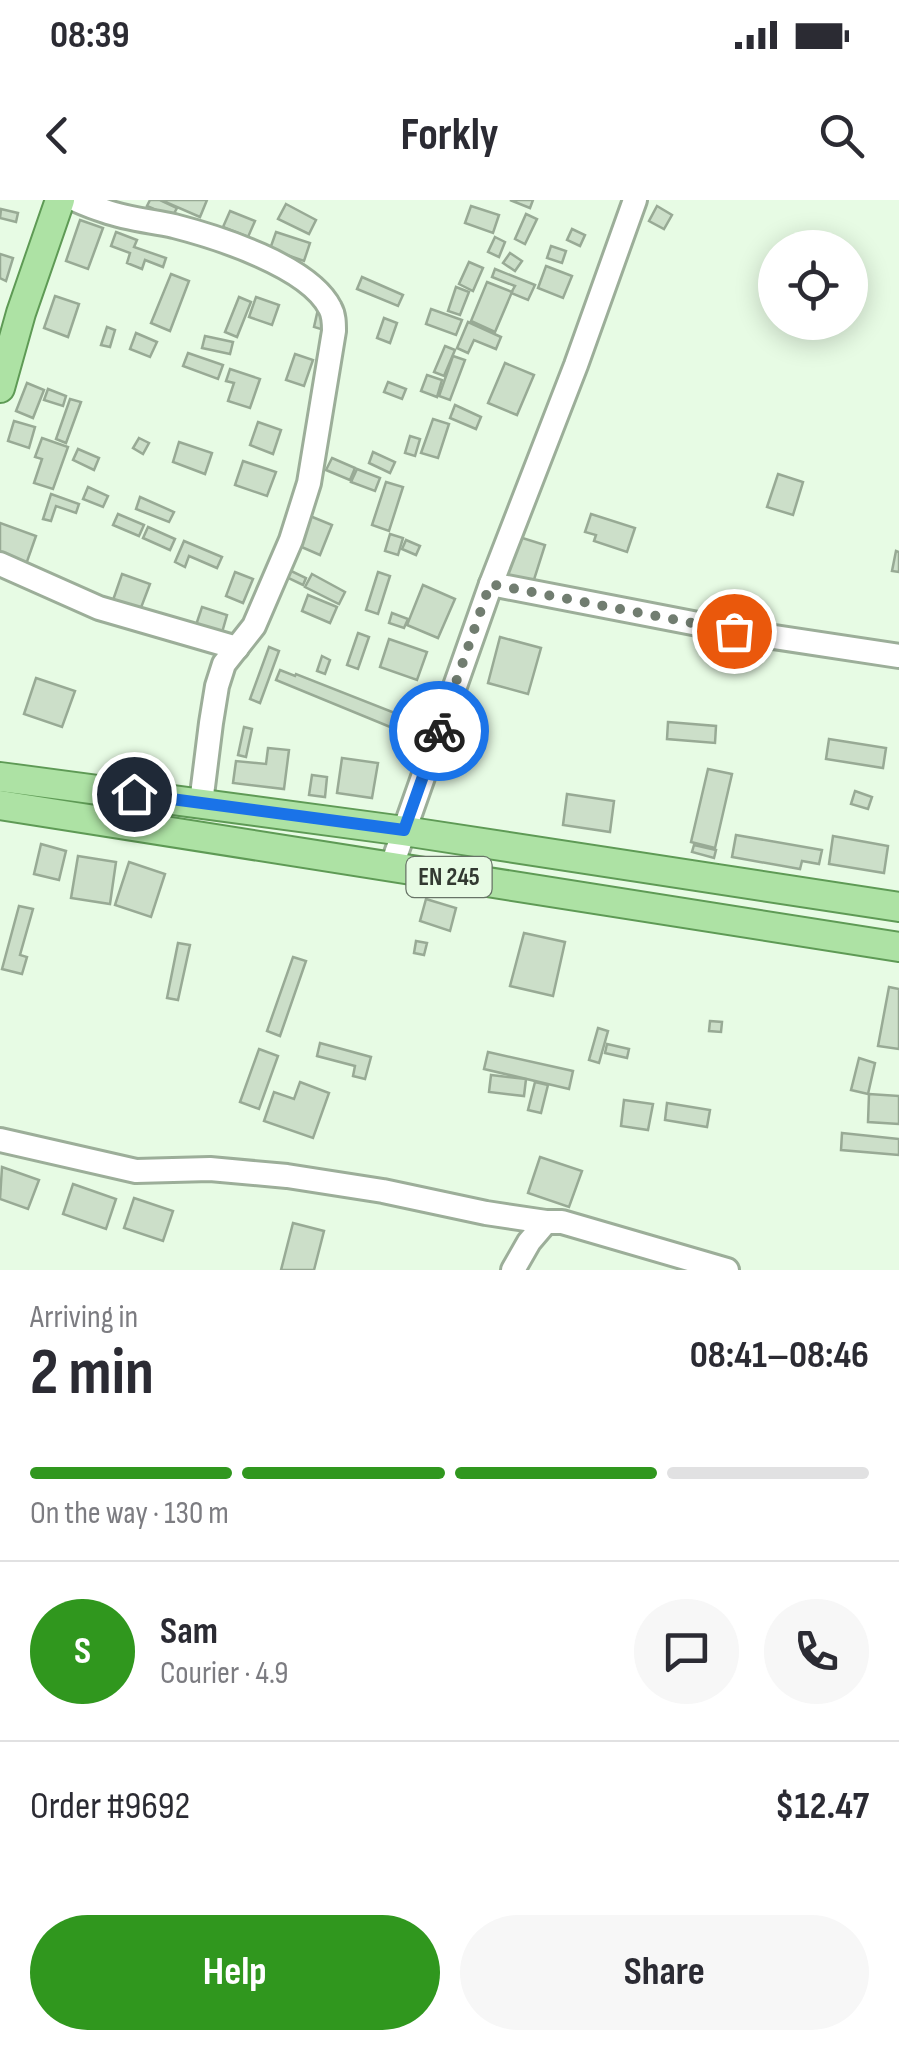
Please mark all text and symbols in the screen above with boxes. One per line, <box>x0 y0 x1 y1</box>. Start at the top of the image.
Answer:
text: 08:39 <box>50 13 130 58</box>
icon: back <box>30 108 85 163</box>
text: Forkly <box>400 108 499 163</box>
icon: search <box>814 108 869 163</box>
map controls <box>758 230 868 340</box>
button: locate <box>758 230 868 340</box>
pin <box>692 589 777 674</box>
icon: bag <box>707 604 762 659</box>
courier <box>389 681 489 781</box>
icon: bike <box>412 704 467 759</box>
pin <box>92 752 177 837</box>
icon: home <box>107 767 162 822</box>
road number: EN 245 <box>406 857 492 897</box>
text: Arriving in <box>30 1298 138 1337</box>
text: 08:41–08:46 <box>690 1333 869 1378</box>
text: 2 min <box>30 1335 154 1413</box>
text: On the way · 130 m <box>30 1494 229 1533</box>
button: chat <box>634 1599 739 1704</box>
button: phone <box>764 1599 869 1704</box>
text: Sam <box>160 1609 218 1654</box>
text: S <box>74 1629 91 1674</box>
text: Courier · 4.9 <box>160 1654 288 1693</box>
text: Order #9692 <box>30 1784 190 1829</box>
text: $12.47 <box>775 1784 869 1829</box>
button: Help <box>30 1915 440 2030</box>
button: Share <box>460 1915 869 2030</box>

